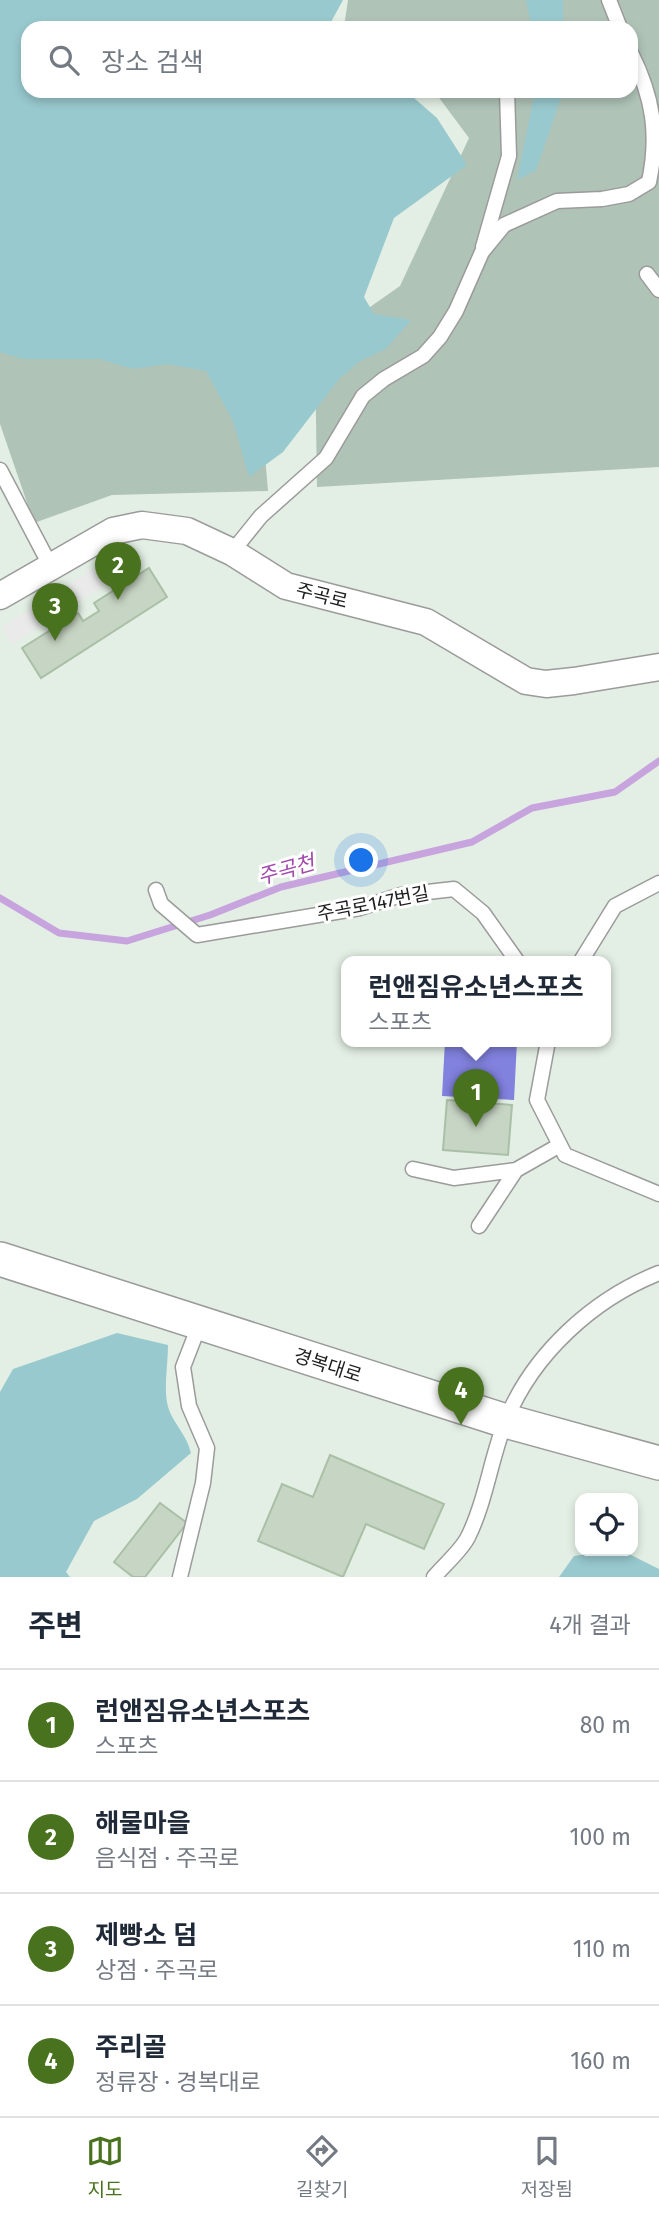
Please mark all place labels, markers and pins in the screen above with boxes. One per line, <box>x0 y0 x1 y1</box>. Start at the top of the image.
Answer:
pin: 2 <box>95 542 141 600</box>
pin: 3 <box>32 583 78 641</box>
pin: 1 <box>453 1069 499 1127</box>
pin: 4 <box>438 1367 484 1425</box>

